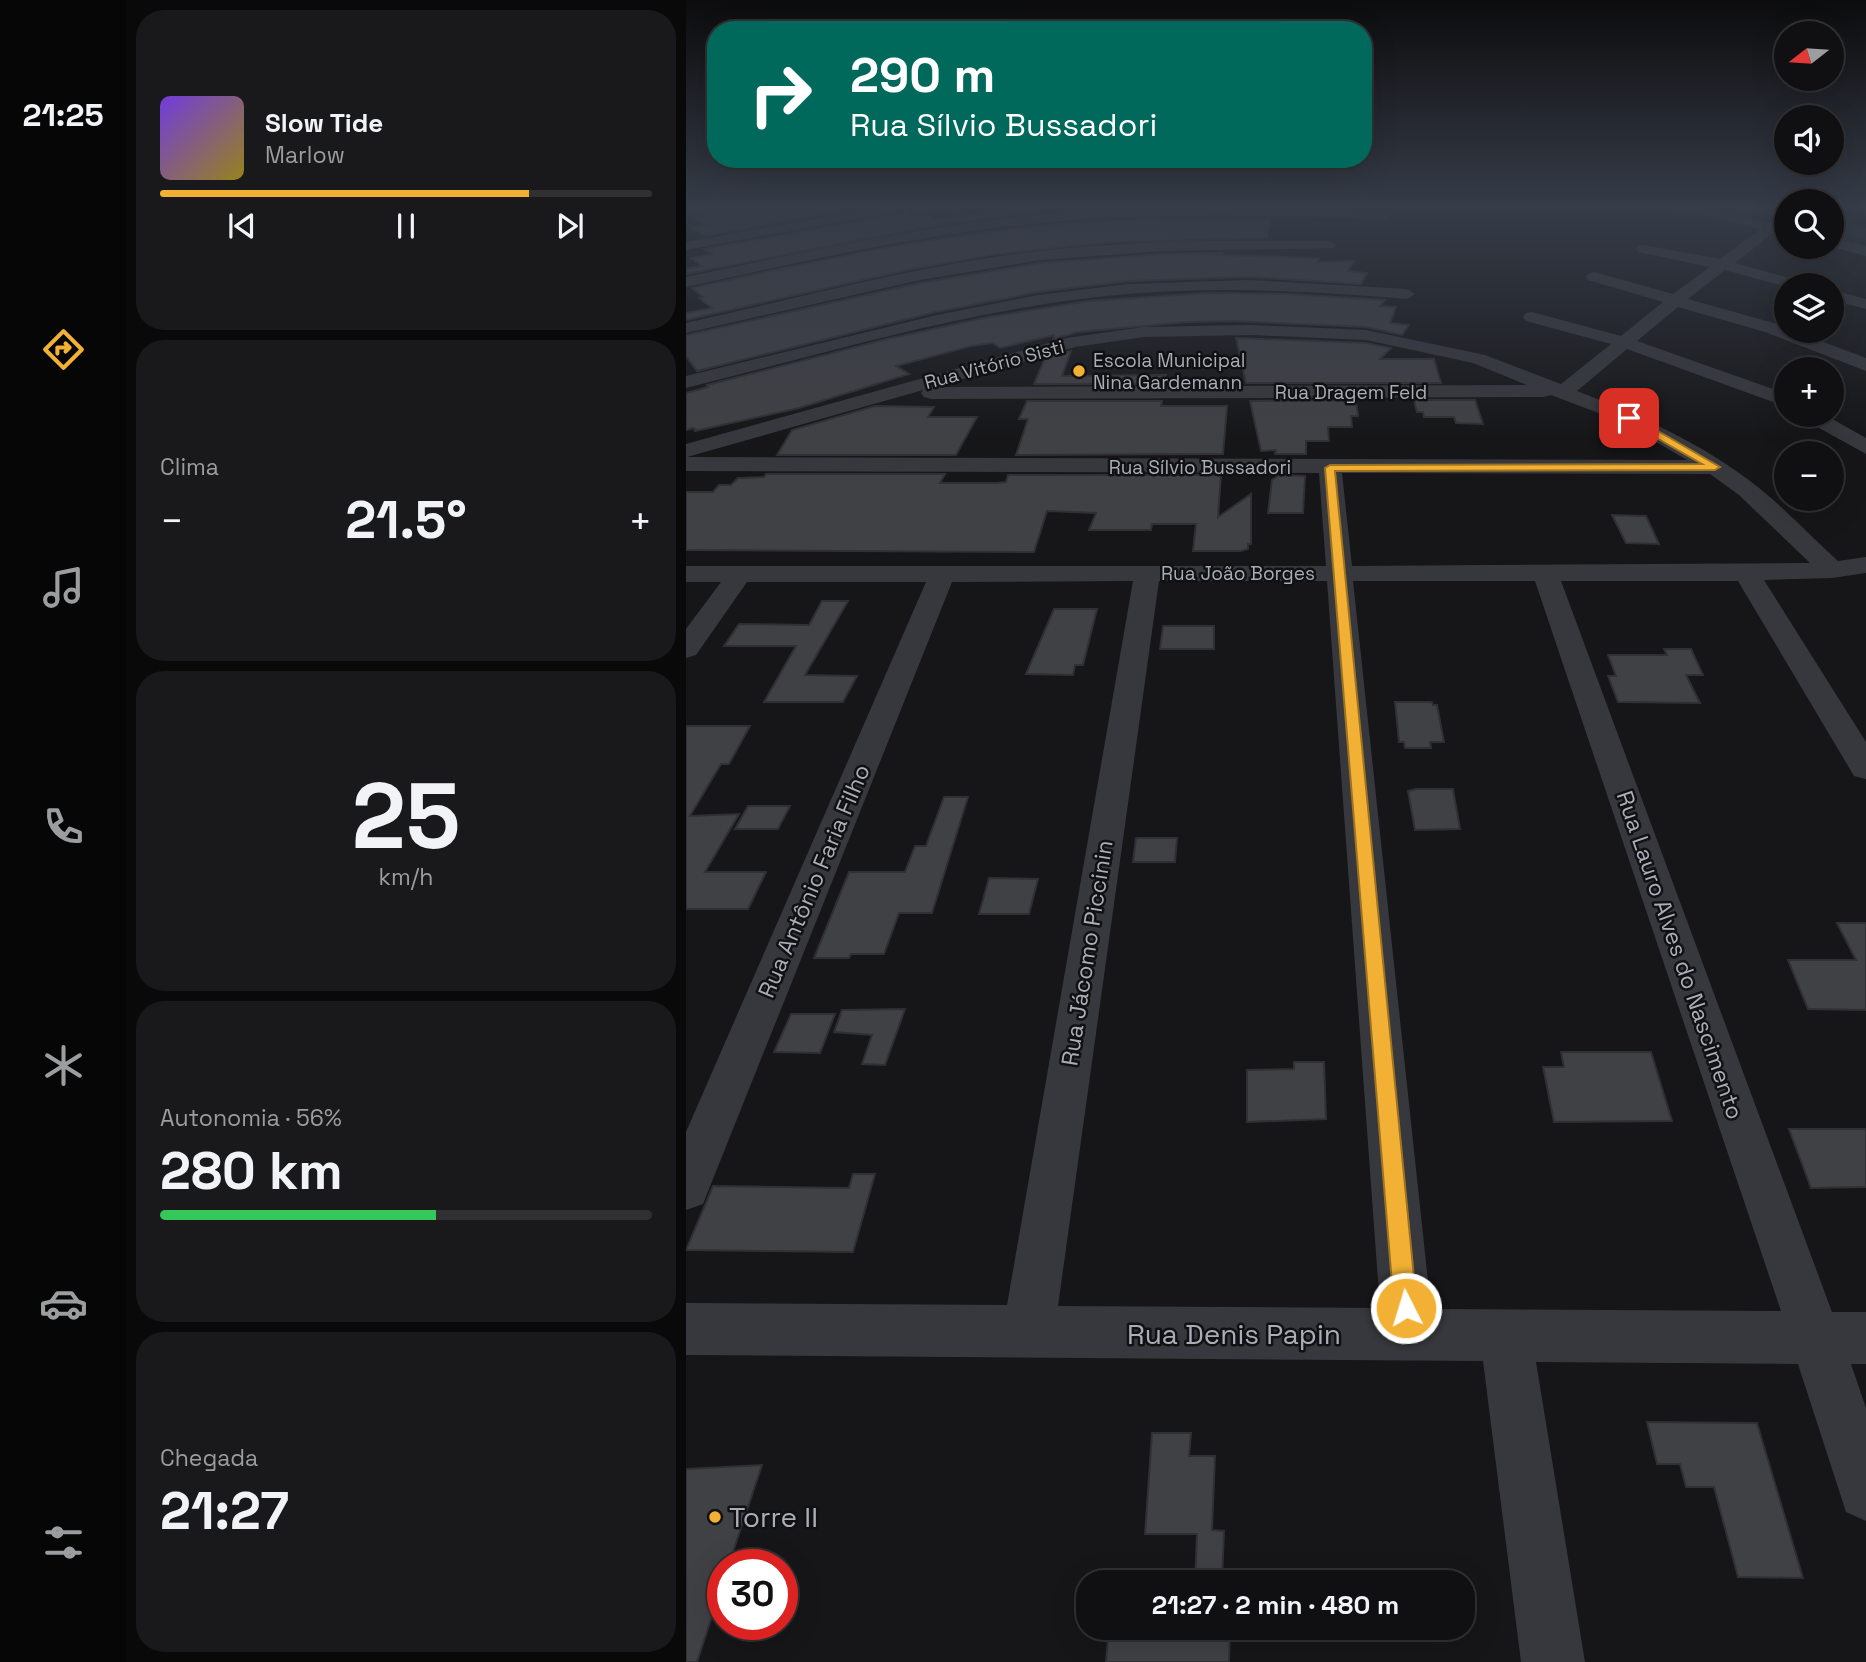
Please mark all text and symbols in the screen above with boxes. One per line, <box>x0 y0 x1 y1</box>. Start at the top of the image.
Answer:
north arrow <box>1774 21 1844 91</box>
map controls <box>1774 21 1844 511</box>
text: 290 m <box>850 44 995 106</box>
icon: right <box>735 49 826 140</box>
text: 21:25 <box>22 95 104 135</box>
text: Rua Sílvio Bussadori <box>850 105 1157 145</box>
button: sound <box>1774 105 1844 175</box>
text: Slow Tide <box>265 106 383 140</box>
text: Marlow <box>265 140 345 170</box>
button: search <box>1774 189 1844 259</box>
icon: previous <box>223 207 261 245</box>
icon: pause <box>387 207 425 245</box>
icon: next <box>551 207 589 245</box>
button: layers <box>1774 273 1844 343</box>
icon: directions <box>39 325 88 374</box>
street label: Rua Vitório Sisti <box>922 334 1067 395</box>
place label: Escola Municipal Nina Gardemann <box>1093 348 1245 395</box>
button: + <box>1774 357 1844 427</box>
marker: Escola Municipal Nina Gardemann <box>1071 363 1087 379</box>
street label: Rua Dragem Feld <box>1275 380 1427 405</box>
pin <box>1599 388 1659 448</box>
icon: arrive <box>1610 399 1648 437</box>
button: − <box>1774 441 1844 511</box>
text: Clima <box>160 452 219 482</box>
street label: Rua Sílvio Bussadori <box>1109 455 1291 480</box>
text: 21.5° <box>345 487 467 553</box>
text: − <box>160 497 184 545</box>
text: + <box>628 497 652 545</box>
street label: Rua João Borges <box>1161 561 1315 586</box>
icon: music <box>39 563 88 612</box>
text: 25 <box>352 758 460 875</box>
street label: Rua Antônio Faria Filho <box>751 760 877 1002</box>
street label: Rua Lauro Alves do Nascimento <box>1610 787 1750 1123</box>
icon: phone <box>39 802 88 851</box>
street label: Rua Jácomo Piccinin <box>1054 838 1120 1068</box>
text: km/h <box>379 862 433 892</box>
icon: climate <box>39 1041 88 1090</box>
text: Autonomia · 56% <box>160 1103 342 1133</box>
text: 280 km <box>160 1138 343 1204</box>
position arrow <box>1369 1271 1443 1345</box>
icon: car <box>39 1279 88 1328</box>
street label: Rua Denis Papin <box>1127 1316 1341 1352</box>
text: Chegada <box>160 1443 258 1473</box>
text: 21:27 <box>160 1478 289 1544</box>
place label: Torre II <box>729 1499 818 1535</box>
marker: Torre II <box>707 1509 723 1525</box>
icon: filters <box>39 1518 88 1567</box>
speed limit sign: 30 <box>707 1549 798 1640</box>
text: 21:27 · 2 min · 480 m <box>1152 1588 1399 1622</box>

